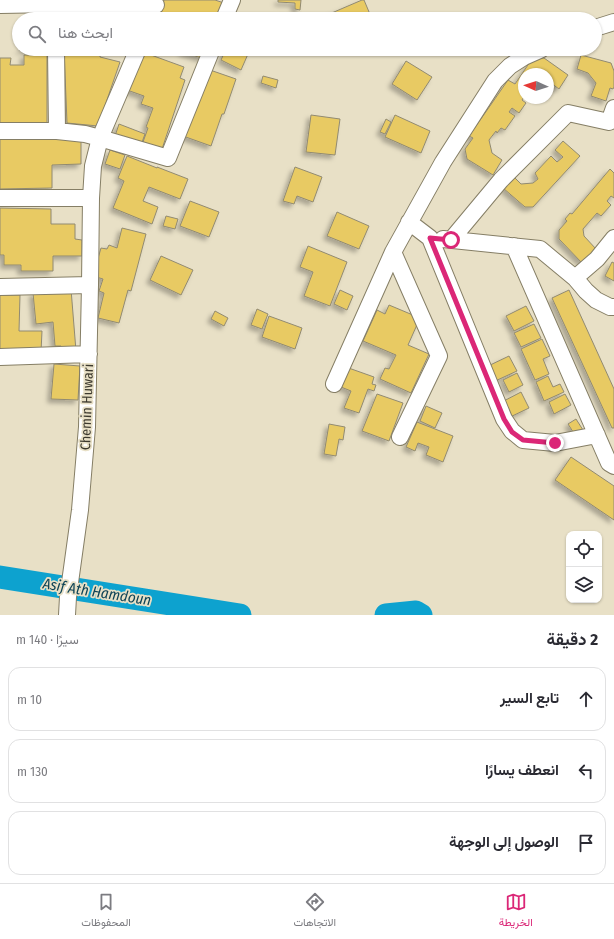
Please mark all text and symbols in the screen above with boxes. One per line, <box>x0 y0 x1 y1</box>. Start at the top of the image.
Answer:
search box <box>12 12 602 56</box>
icon: search <box>26 23 48 45</box>
text: ابحث هنا <box>58 24 113 42</box>
north arrow <box>518 68 554 104</box>
route start <box>442 231 460 249</box>
street label: Chemin Huwari <box>77 364 97 450</box>
route end <box>546 434 564 452</box>
map controls <box>566 531 602 603</box>
button: locate <box>566 531 602 567</box>
button: layers <box>566 567 602 603</box>
water label: Asif Ath Hamdoun <box>41 574 153 609</box>
text: 2 دقيقة <box>547 629 598 650</box>
text: سيرًا · 140 m <box>16 632 79 647</box>
icon: ahead <box>575 688 597 710</box>
text: تابع السير <box>500 689 559 707</box>
text: 10 m <box>17 692 42 707</box>
icon: left <box>575 760 597 782</box>
text: انعطف يسارًا <box>485 761 559 779</box>
text: 130 m <box>17 764 48 779</box>
icon: arrive <box>575 832 597 854</box>
text: الوصول إلى الوجهة <box>449 833 559 851</box>
tab: المحفوظات <box>81 891 131 932</box>
tab: الاتجاهات <box>293 891 336 932</box>
tab: الخريطة <box>499 891 533 932</box>

